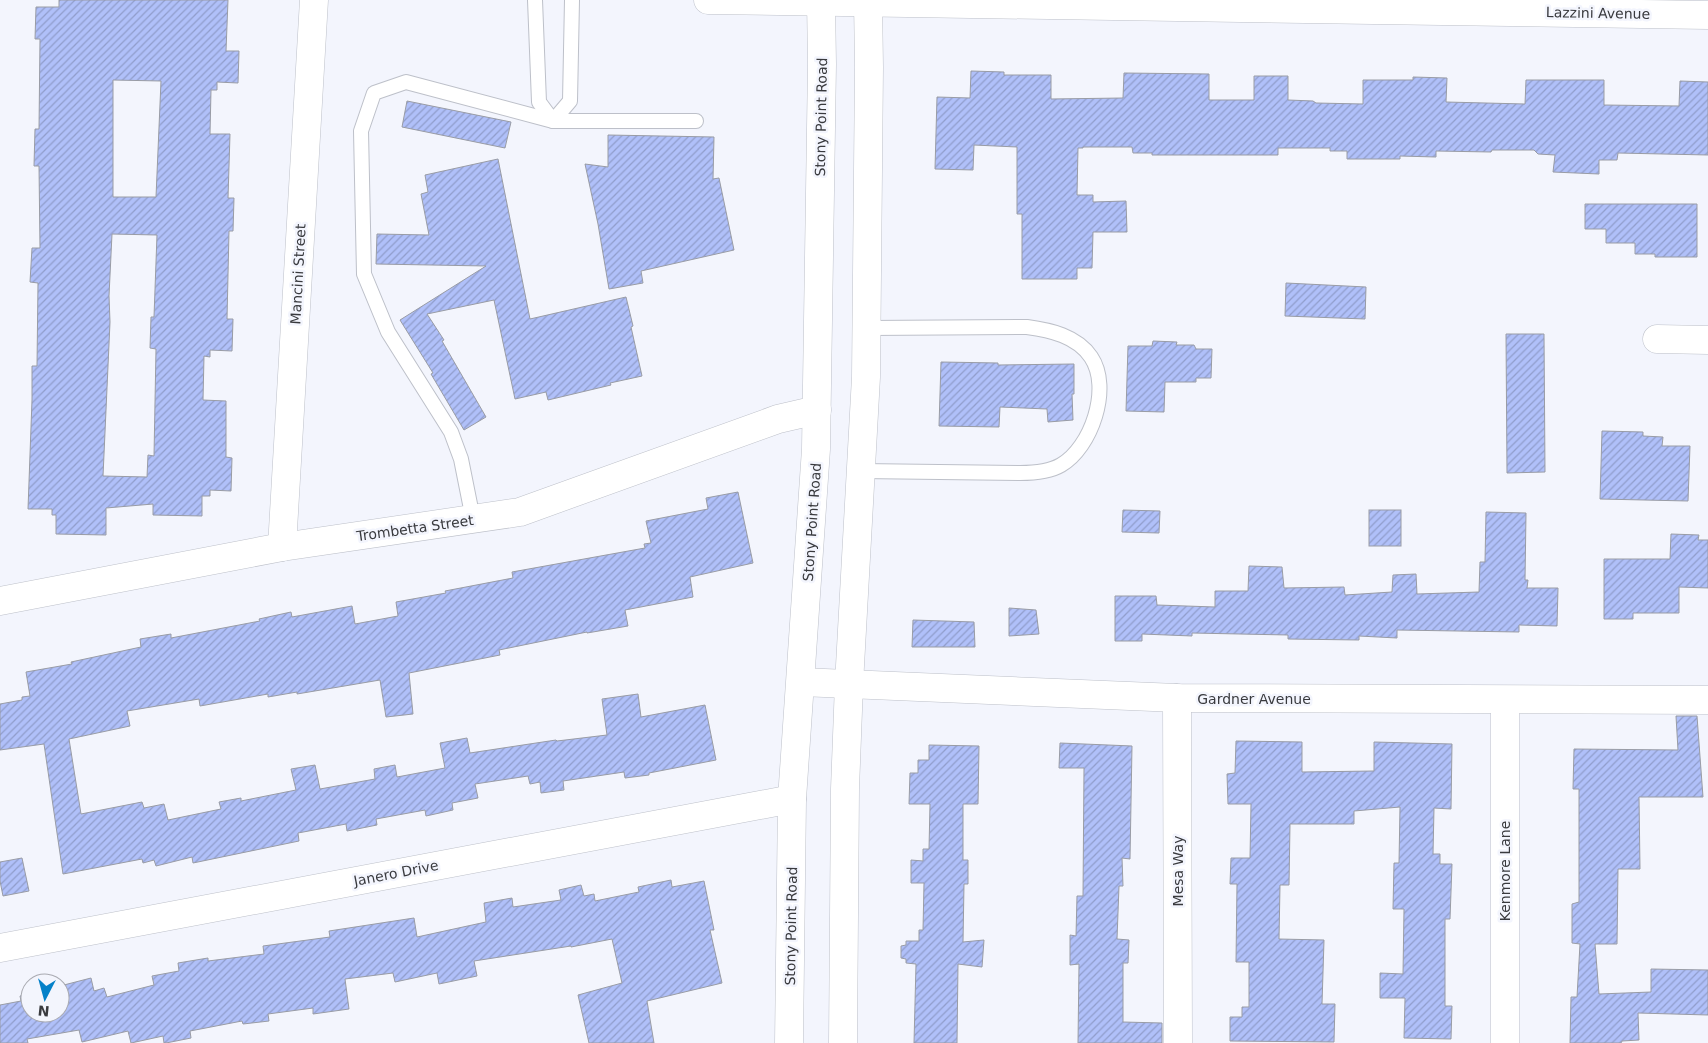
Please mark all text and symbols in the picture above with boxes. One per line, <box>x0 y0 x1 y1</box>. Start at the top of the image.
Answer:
street label: Lazzini Avenue <box>1546 4 1650 22</box>
street label: Stony Point Road <box>812 57 830 177</box>
street label: Mancini Street <box>287 223 309 325</box>
street label: Stony Point Road <box>800 462 824 582</box>
street label: Trombetta Street <box>354 512 475 544</box>
street label: Gardner Avenue <box>1197 691 1311 707</box>
street label: Kenmore Lane <box>1497 821 1513 921</box>
street label: Mesa Way <box>1170 836 1186 906</box>
street label: Janero Drive <box>351 857 440 889</box>
street label: Stony Point Road <box>782 866 800 986</box>
north arrow <box>20 973 70 1023</box>
text: N <box>37 1002 50 1019</box>

